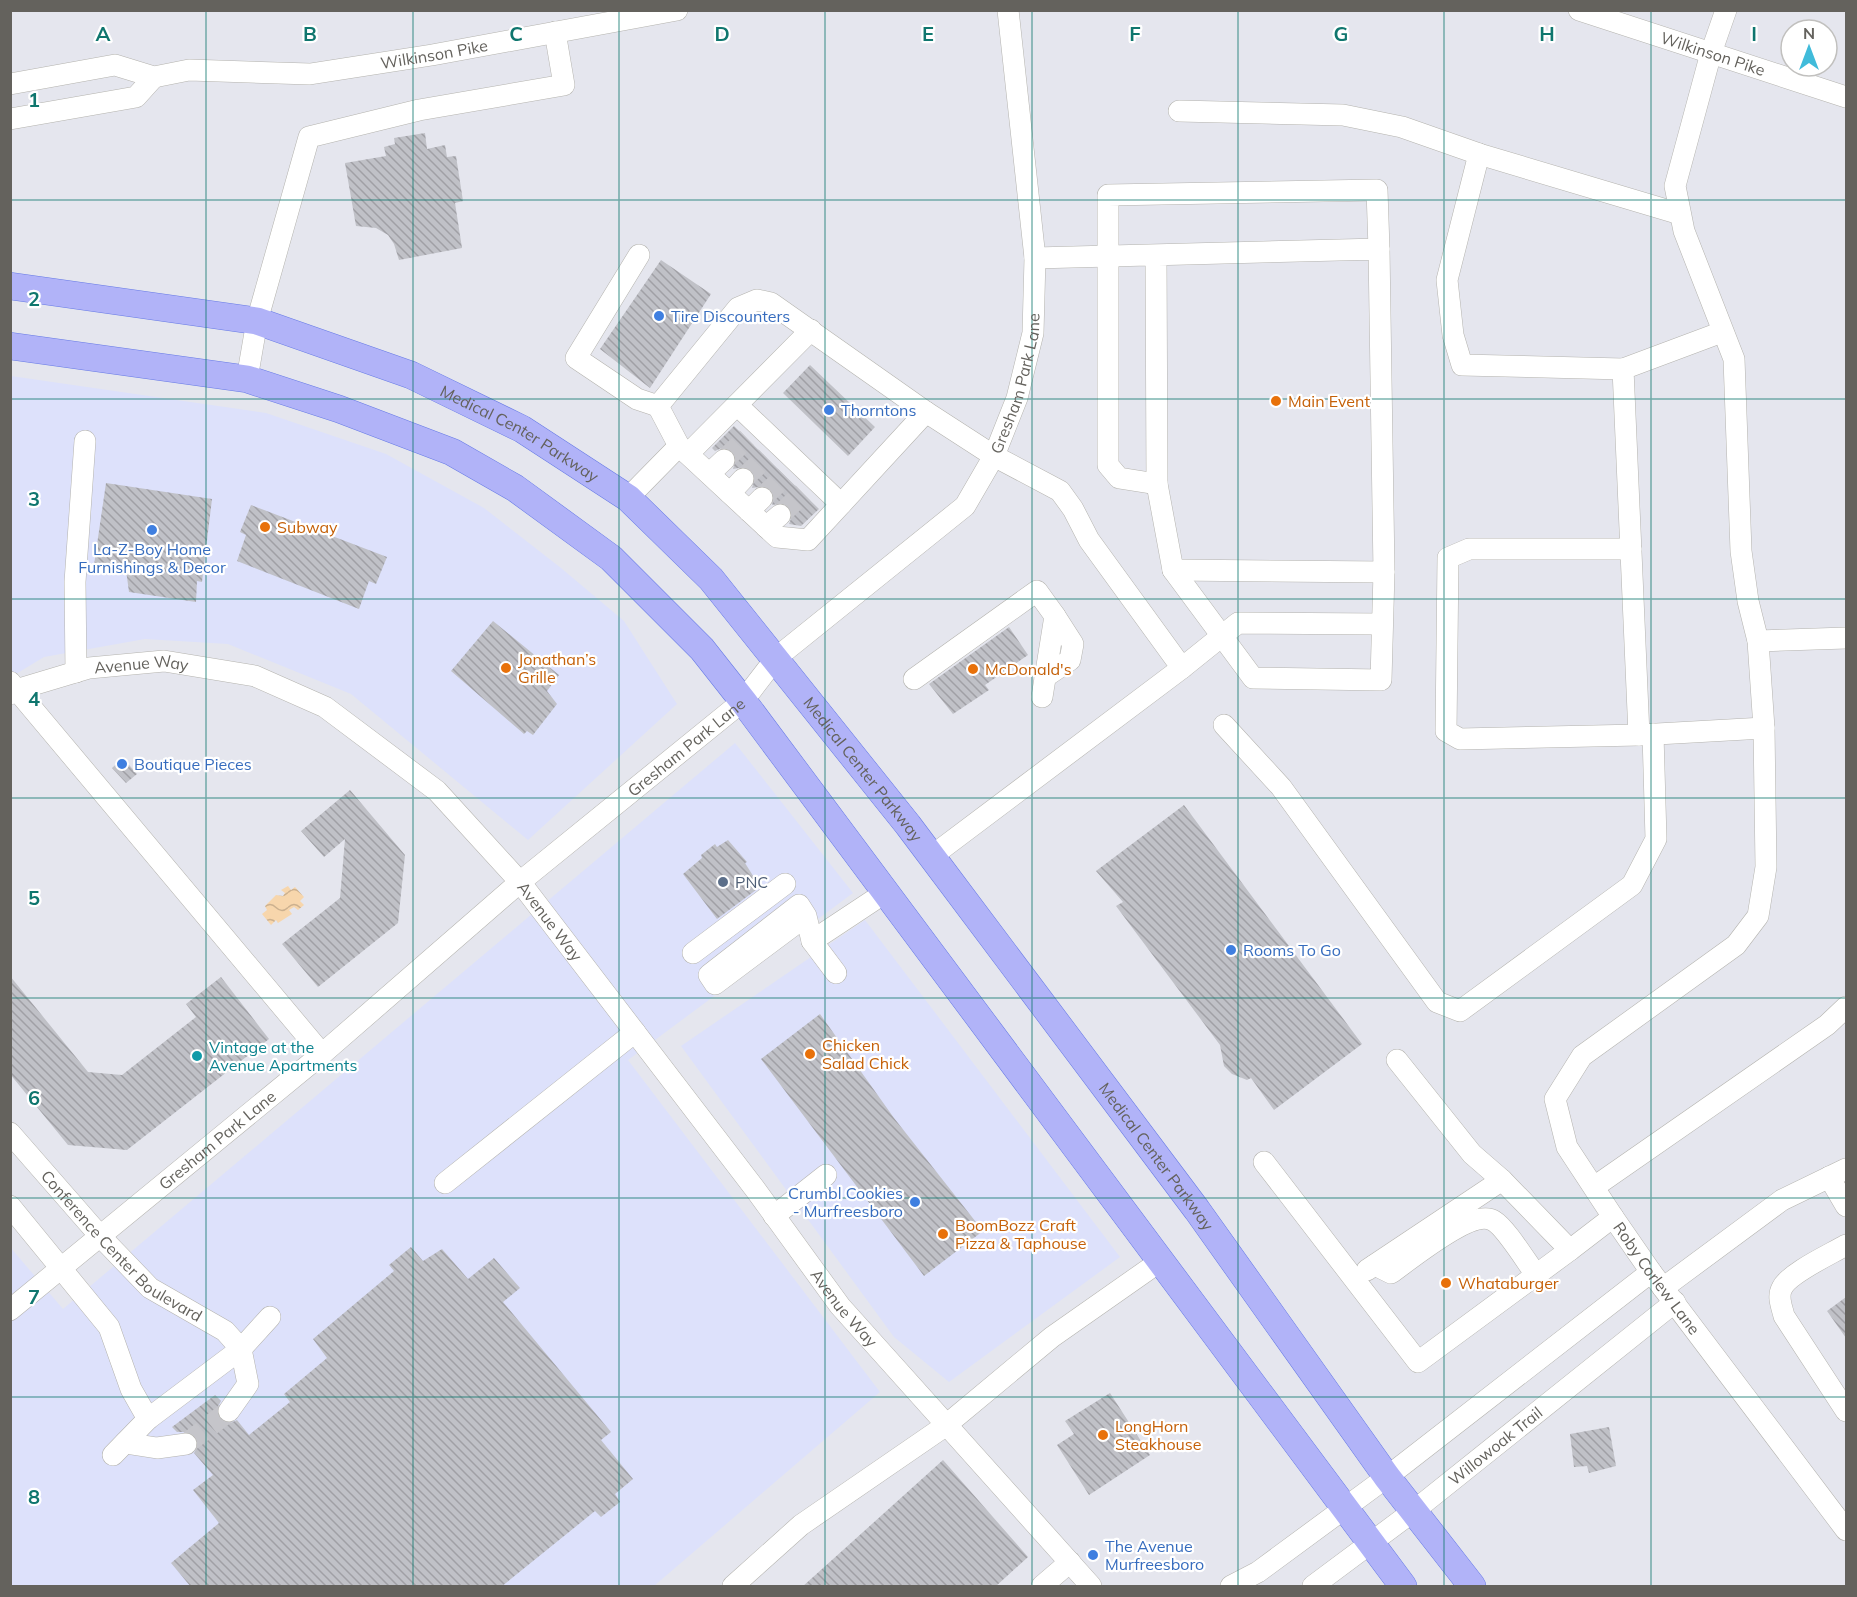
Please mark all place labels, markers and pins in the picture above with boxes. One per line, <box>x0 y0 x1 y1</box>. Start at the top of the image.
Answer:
place label: Tire Discounters <box>671 306 790 326</box>
marker: Tire Discounters <box>652 309 666 323</box>
place label: Main Event <box>1288 391 1370 411</box>
marker: Main Event <box>1269 394 1283 408</box>
place label: Thorntons <box>841 400 916 420</box>
marker: Thorntons <box>822 403 836 417</box>
place label: Subway <box>277 517 338 537</box>
marker: Subway <box>258 520 272 534</box>
marker: La-Z-Boy Home Furnishings & Decor <box>145 523 159 537</box>
place label: La-Z-Boy Home Furnishings & Decor <box>78 539 226 577</box>
place label: Jonathan’s Grille <box>518 649 596 687</box>
place label: McDonald's <box>985 659 1072 679</box>
marker: Jonathan’s Grille <box>499 661 513 675</box>
marker: McDonald's <box>966 662 980 676</box>
place label: Boutique Pieces <box>134 754 252 774</box>
marker: Boutique Pieces <box>115 757 129 771</box>
place label: PNC <box>735 872 768 892</box>
marker: PNC <box>716 875 730 889</box>
place label: Rooms To Go <box>1243 940 1341 960</box>
marker: Rooms To Go <box>1224 943 1238 957</box>
place label: Chicken Salad Chick <box>822 1035 910 1073</box>
place label: Vintage at the Avenue Apartments <box>209 1037 357 1075</box>
marker: Chicken Salad Chick <box>803 1047 817 1061</box>
marker: Vintage at the Avenue Apartments <box>190 1049 204 1063</box>
place label: Crumbl Cookies - Murfreesboro <box>788 1183 903 1221</box>
marker: Crumbl Cookies - Murfreesboro <box>908 1195 922 1209</box>
place label: BoomBozz Craft Pizza & Taphouse <box>955 1215 1086 1253</box>
marker: BoomBozz Craft Pizza & Taphouse <box>936 1227 950 1241</box>
place label: Whataburger <box>1458 1273 1559 1293</box>
marker: Whataburger <box>1439 1276 1453 1290</box>
place label: LongHorn Steakhouse <box>1115 1416 1201 1454</box>
marker: LongHorn Steakhouse <box>1096 1428 1110 1442</box>
place label: The Avenue Murfreesboro <box>1105 1536 1204 1574</box>
marker: The Avenue Murfreesboro <box>1086 1548 1100 1562</box>

